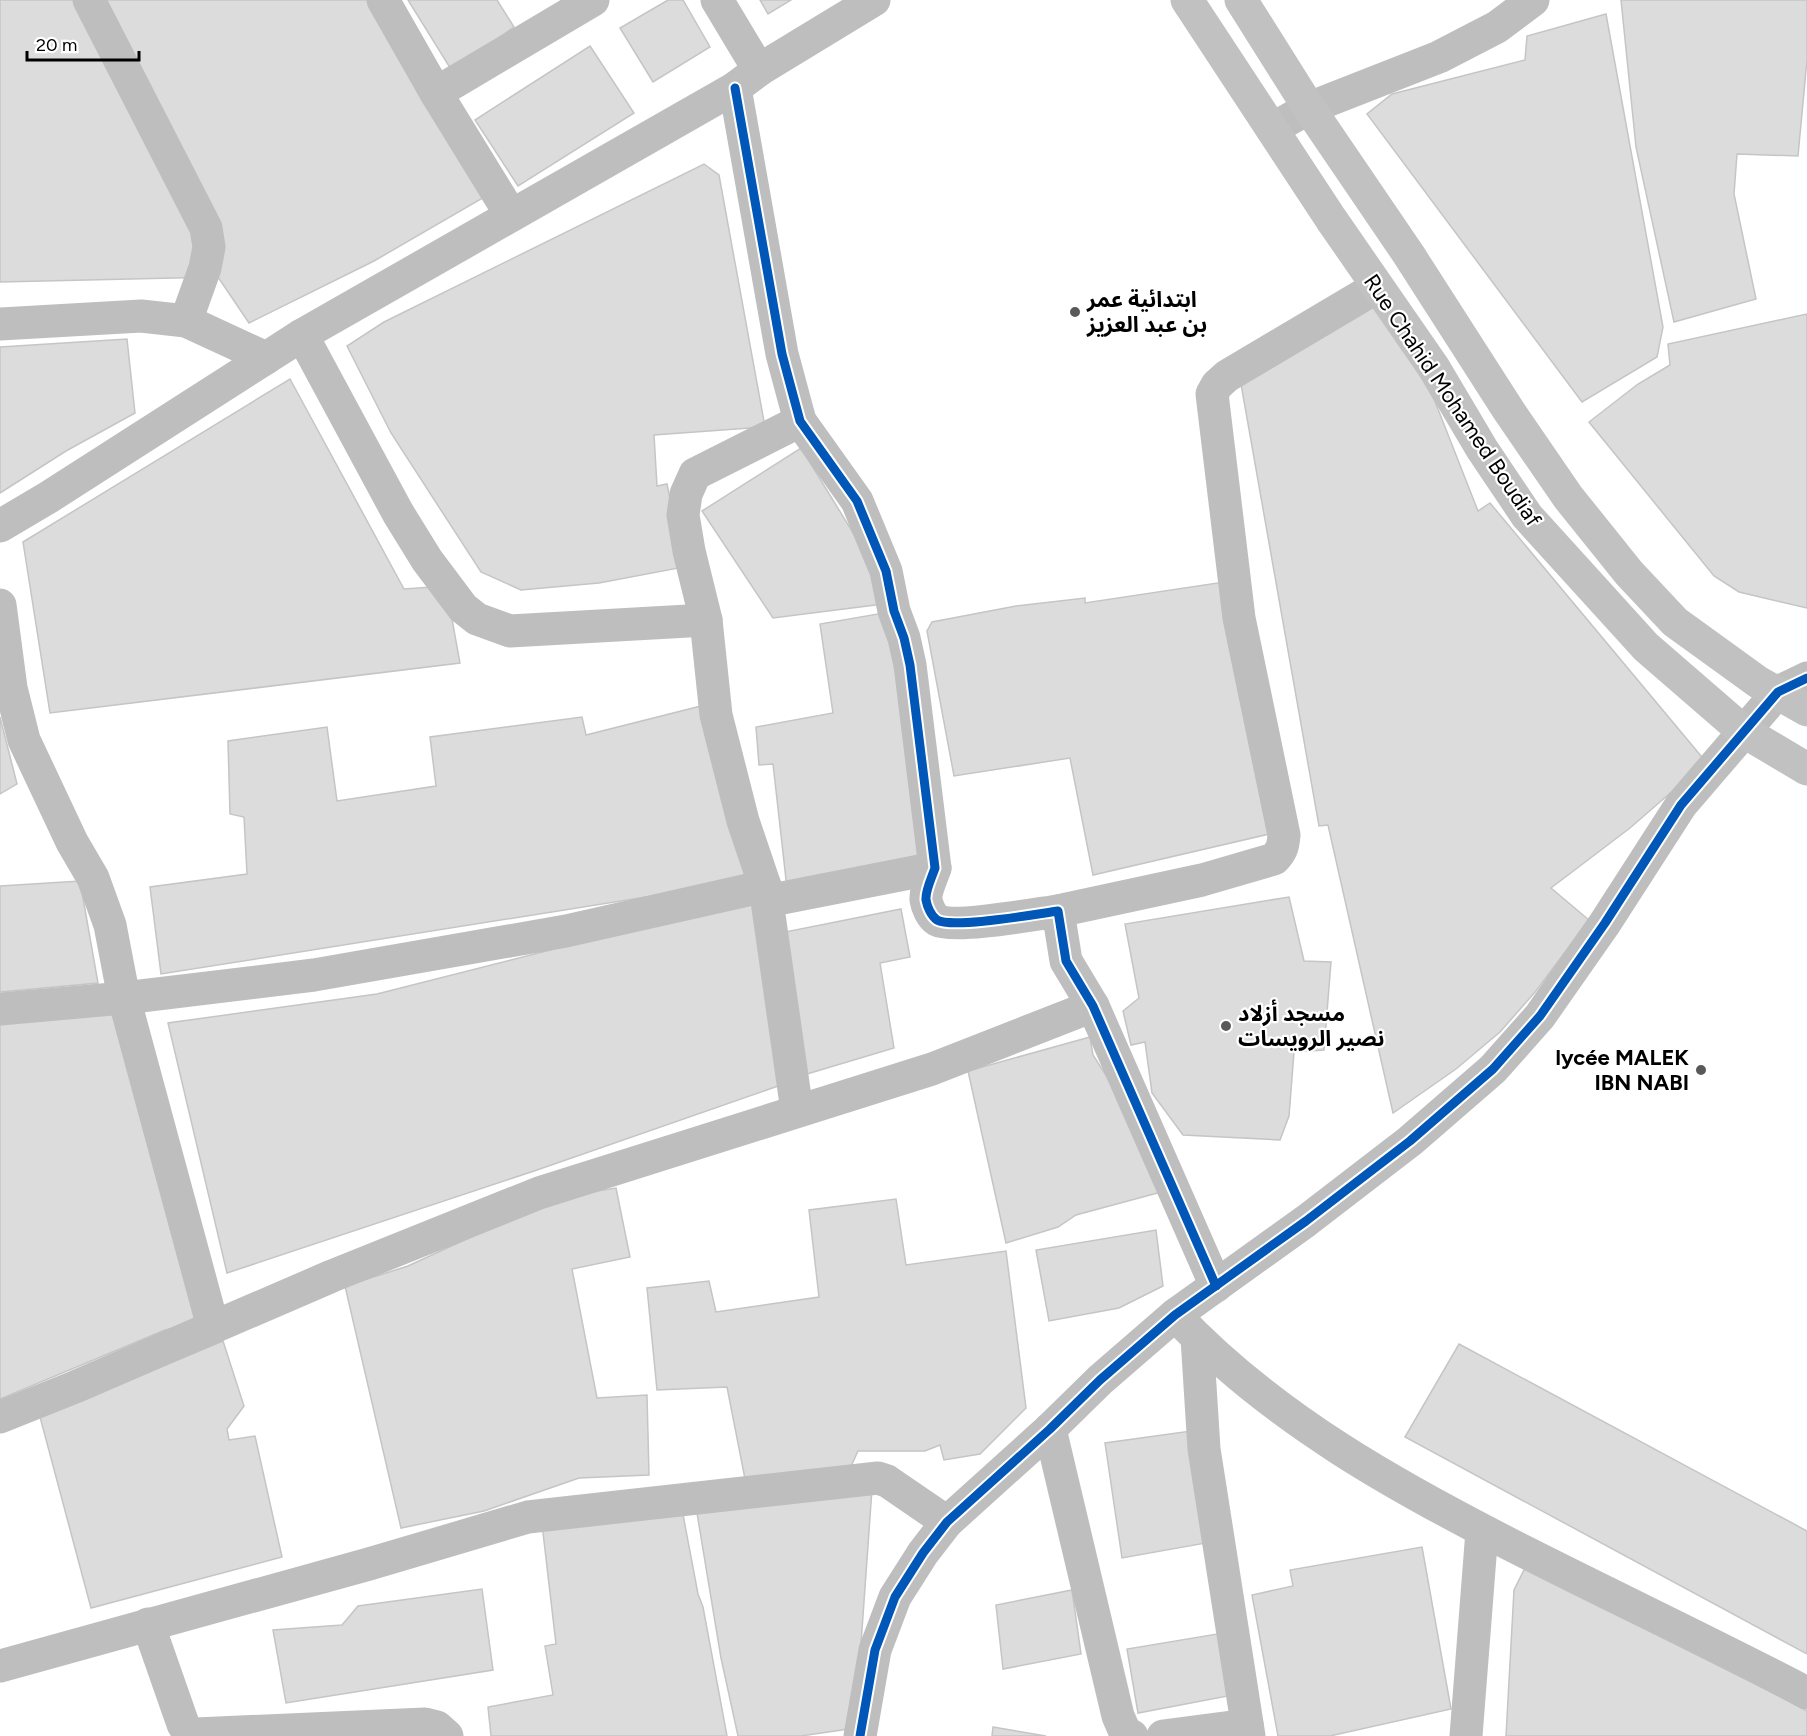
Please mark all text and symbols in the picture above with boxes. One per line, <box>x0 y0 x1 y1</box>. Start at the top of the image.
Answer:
scale bar <box>27 24 140 62</box>
text: 20 m <box>36 34 77 56</box>
street label: Rue Chahid Mohamed Boudiaf <box>1358 269 1548 532</box>
place label: ابتدائية عمر بن عبد العزيز <box>1086 286 1207 338</box>
marker: ابتدائية عمر بن عبد العزيز <box>1068 305 1082 319</box>
place label: مسجد أزلاد نصير الرويسات <box>1238 999 1384 1052</box>
marker: مسجد أزلاد نصير الرويسات <box>1219 1019 1233 1033</box>
place label: lycée MALEK IBN NABI <box>1556 1044 1689 1096</box>
marker: lycée MALEK IBN NABI <box>1694 1063 1708 1077</box>

